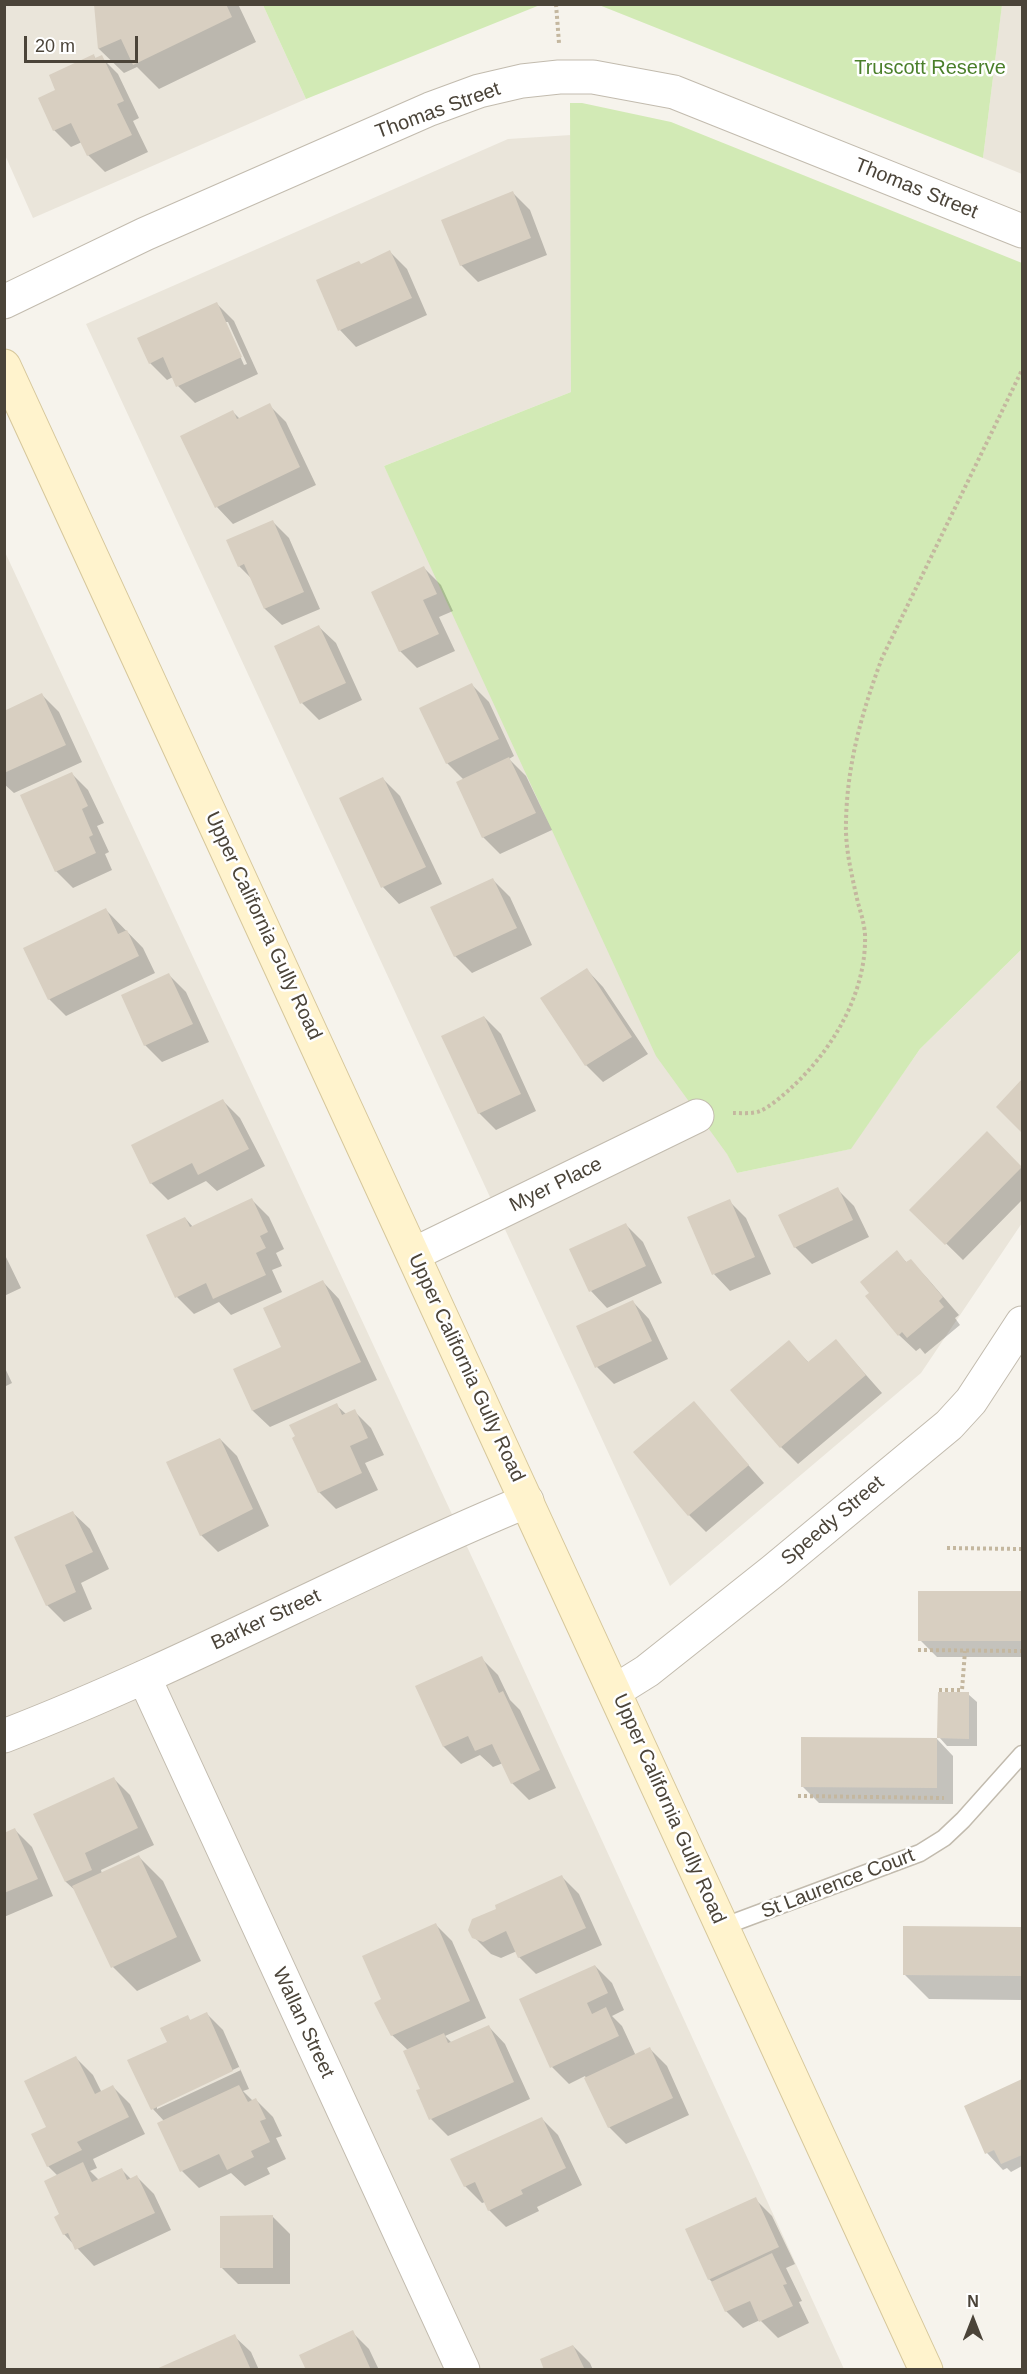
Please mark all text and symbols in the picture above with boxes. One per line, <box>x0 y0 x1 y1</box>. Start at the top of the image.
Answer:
scale bar <box>27 24 141 62</box>
text: 20 m <box>35 36 75 56</box>
park label: Truscott Reserve <box>854 56 1006 80</box>
street label: Thomas Street <box>372 77 504 145</box>
street label: Thomas Street <box>851 153 981 225</box>
street label: Upper California Gully Road <box>200 808 326 1044</box>
street label: Myer Place <box>506 1152 606 1218</box>
street label: Upper California Gully Road <box>403 1250 529 1486</box>
street label: Speedy Street <box>777 1471 889 1571</box>
street label: Barker Street <box>208 1584 324 1656</box>
street label: Upper California Gully Road <box>607 1690 731 1928</box>
street label: St Laurence Court <box>758 1844 918 1924</box>
street label: Wallan Street <box>267 1964 339 2082</box>
north arrow <box>943 2290 1003 2350</box>
text: N <box>967 2293 979 2310</box>

